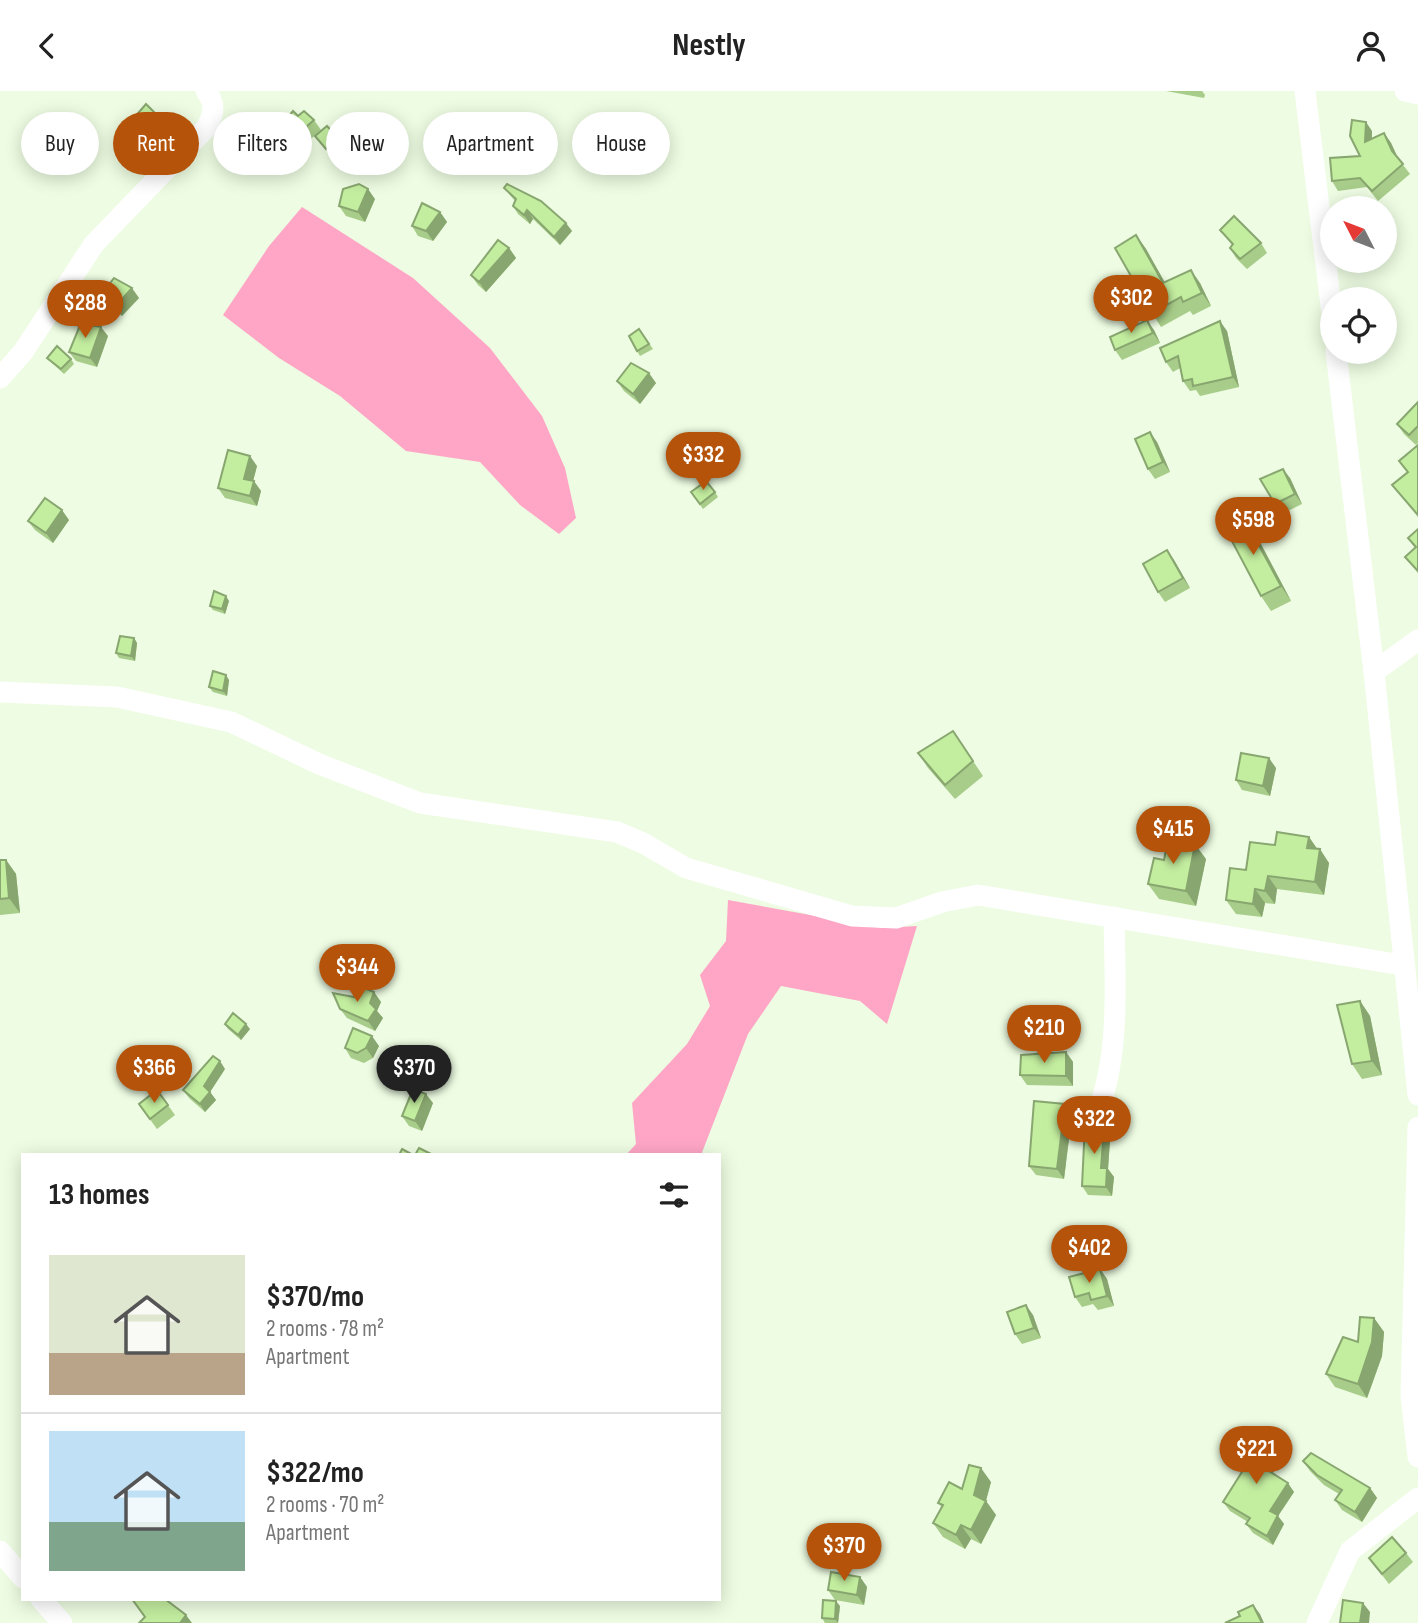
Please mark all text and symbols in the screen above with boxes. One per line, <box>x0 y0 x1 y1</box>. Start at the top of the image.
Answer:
text: Nestly <box>672 26 746 65</box>
icon: back <box>28 27 66 65</box>
icon: person <box>1352 27 1390 65</box>
chip: Buy <box>21 112 99 175</box>
chip: Rent <box>113 112 199 175</box>
chip: Filters <box>213 112 312 175</box>
chip: New <box>326 112 409 175</box>
chip: Apartment <box>423 112 558 175</box>
chip: House <box>572 112 670 175</box>
north arrow <box>1320 196 1396 273</box>
map controls <box>1320 196 1397 364</box>
pin: $302 <box>1090 275 1172 335</box>
pin: $288 <box>44 281 126 340</box>
text: $302 <box>1109 284 1153 312</box>
button: locate <box>1320 287 1397 364</box>
text: $288 <box>63 289 107 317</box>
pin: $332 <box>662 433 744 492</box>
text: $332 <box>682 441 724 469</box>
pin: $598 <box>1212 497 1294 557</box>
text: $598 <box>1231 506 1275 534</box>
pin: $415 <box>1132 807 1214 866</box>
text: $415 <box>1152 815 1194 843</box>
pin: $344 <box>316 944 398 1004</box>
text: $344 <box>335 953 379 981</box>
pin: $210 <box>1003 1005 1085 1065</box>
text: $210 <box>1023 1014 1065 1042</box>
pin: $366 <box>113 1045 195 1105</box>
pin: $370 <box>373 1045 455 1105</box>
text: $366 <box>132 1054 176 1082</box>
text: $370 <box>393 1054 435 1082</box>
pin: $322 <box>1053 1097 1135 1156</box>
text: $322 <box>1073 1105 1115 1133</box>
icon: filters <box>655 1176 693 1214</box>
text: 13 homes <box>49 1177 150 1213</box>
pin: $402 <box>1048 1225 1130 1285</box>
text: $402 <box>1067 1234 1111 1262</box>
text: $370/mo <box>266 1279 364 1315</box>
icon: home <box>105 1283 189 1367</box>
text: 2 rooms · 78 m² <box>266 1315 384 1343</box>
text: Apartment <box>266 1343 350 1371</box>
pin: $221 <box>1215 1427 1297 1486</box>
text: $221 <box>1236 1435 1276 1463</box>
text: $322/mo <box>266 1455 364 1491</box>
icon: home <box>105 1459 189 1543</box>
text: 2 rooms · 70 m² <box>266 1491 384 1519</box>
text: Apartment <box>266 1519 350 1547</box>
pin: $370 <box>803 1523 885 1583</box>
text: $370 <box>823 1532 865 1560</box>

